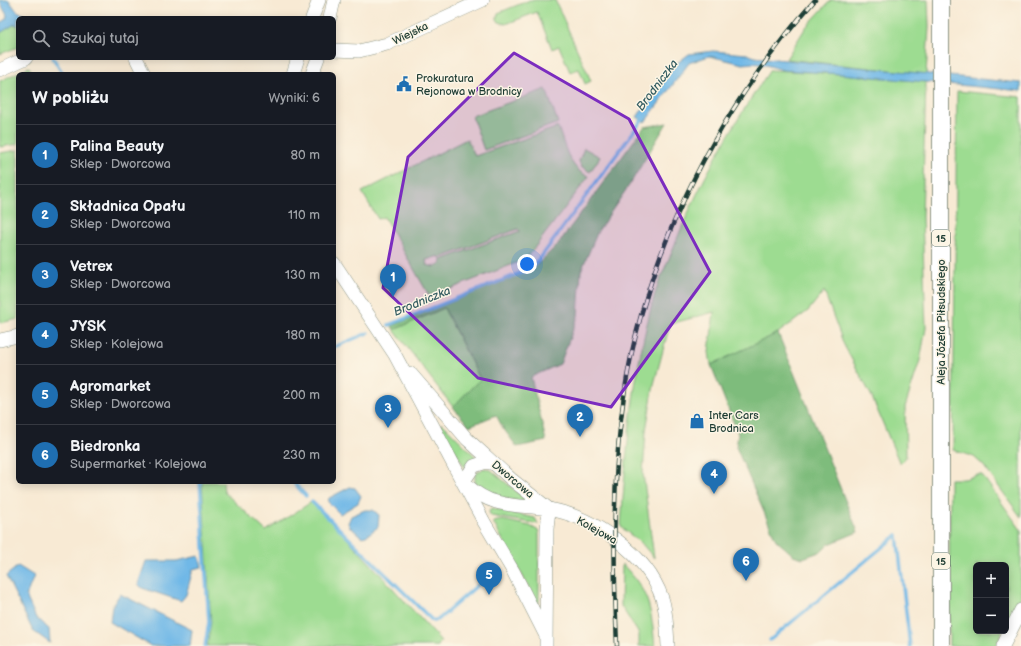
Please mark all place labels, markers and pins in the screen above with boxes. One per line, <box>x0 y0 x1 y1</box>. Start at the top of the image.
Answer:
place label: Prokuratura Rejonowa w Brodnicy <box>416 72 522 98</box>
public building icon: Prokuratura Rejonowa w Brodnicy <box>395 75 413 93</box>
pin: 1 <box>380 264 406 297</box>
pin: 3 <box>375 395 401 428</box>
pin: 2 <box>567 404 593 437</box>
place label: Inter Cars Brodnica <box>709 409 759 435</box>
shop icon: Inter Cars Brodnica <box>688 412 706 430</box>
pin: 4 <box>701 461 727 494</box>
pin: 6 <box>733 548 759 581</box>
pin: 5 <box>476 562 502 595</box>

